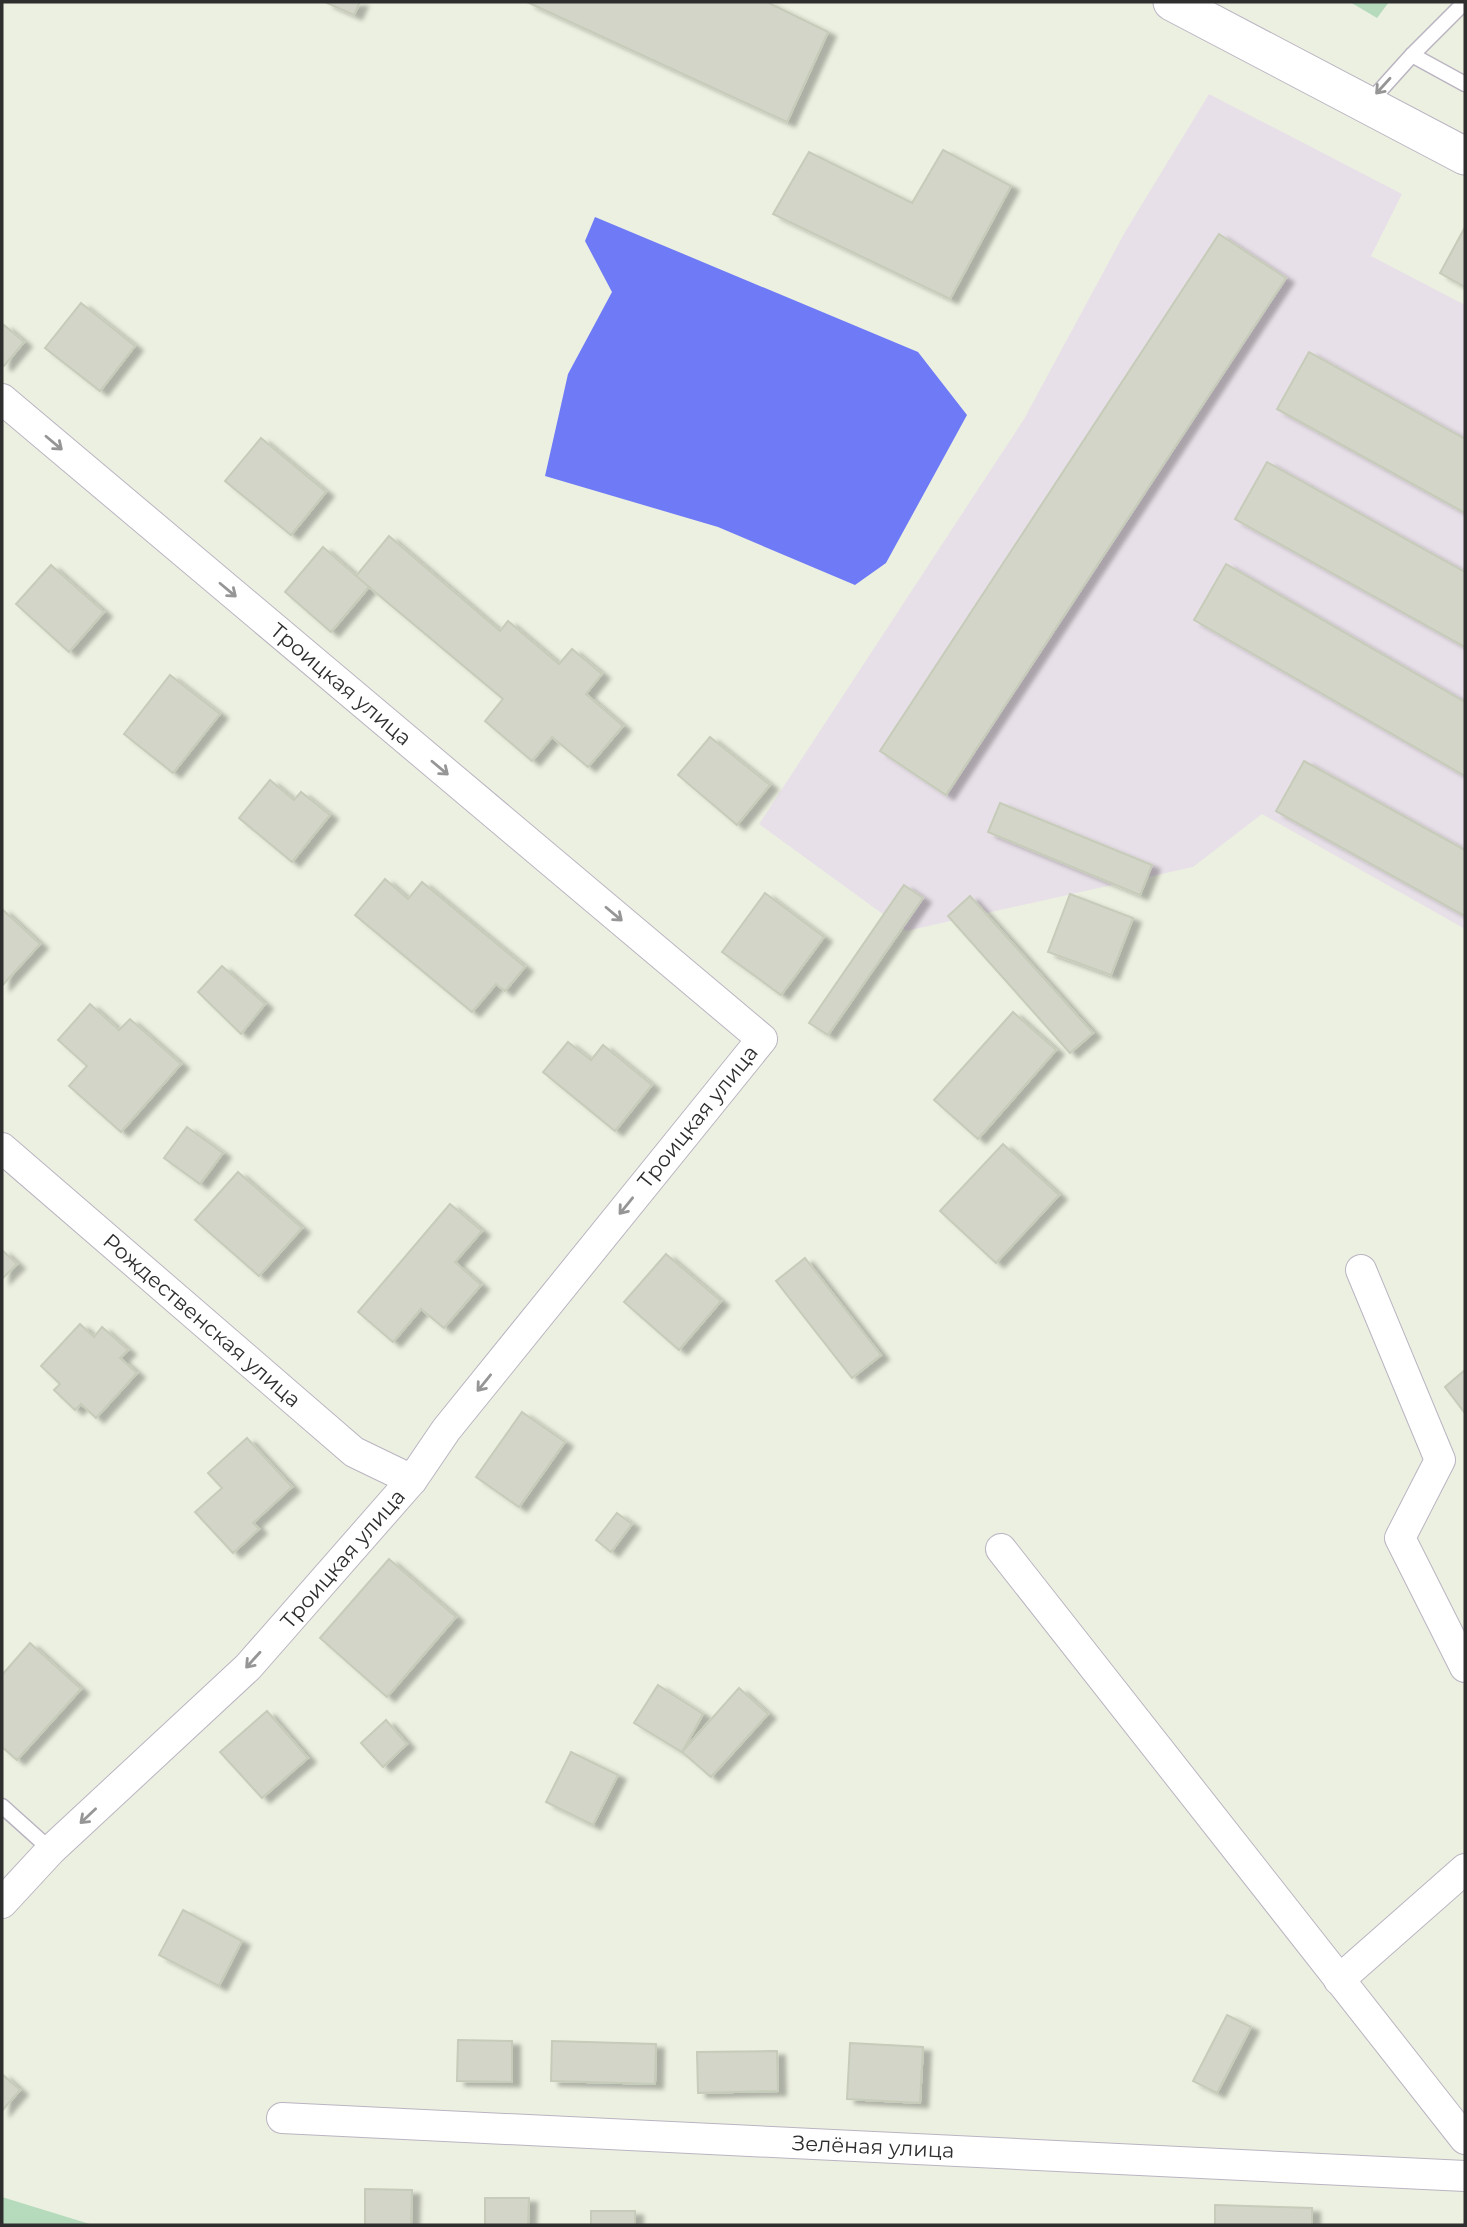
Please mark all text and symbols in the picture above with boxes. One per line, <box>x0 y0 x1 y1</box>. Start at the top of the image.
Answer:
one-way arrow <box>1375 77 1392 94</box>
one-way arrow <box>45 435 63 451</box>
one-way arrow <box>219 582 237 598</box>
street label: Троицкая улица <box>266 617 417 750</box>
one-way arrow <box>430 760 448 776</box>
one-way arrow <box>604 906 622 922</box>
street label: Троицкая улица <box>632 1040 763 1193</box>
one-way arrow <box>619 1197 634 1215</box>
street label: Рождественская улица <box>98 1228 306 1412</box>
one-way arrow <box>476 1374 491 1392</box>
street label: Троицкая улица <box>275 1484 410 1634</box>
one-way arrow <box>246 1651 262 1669</box>
one-way arrow <box>79 1808 97 1824</box>
street label: Зелёная улица <box>792 2130 955 2163</box>

